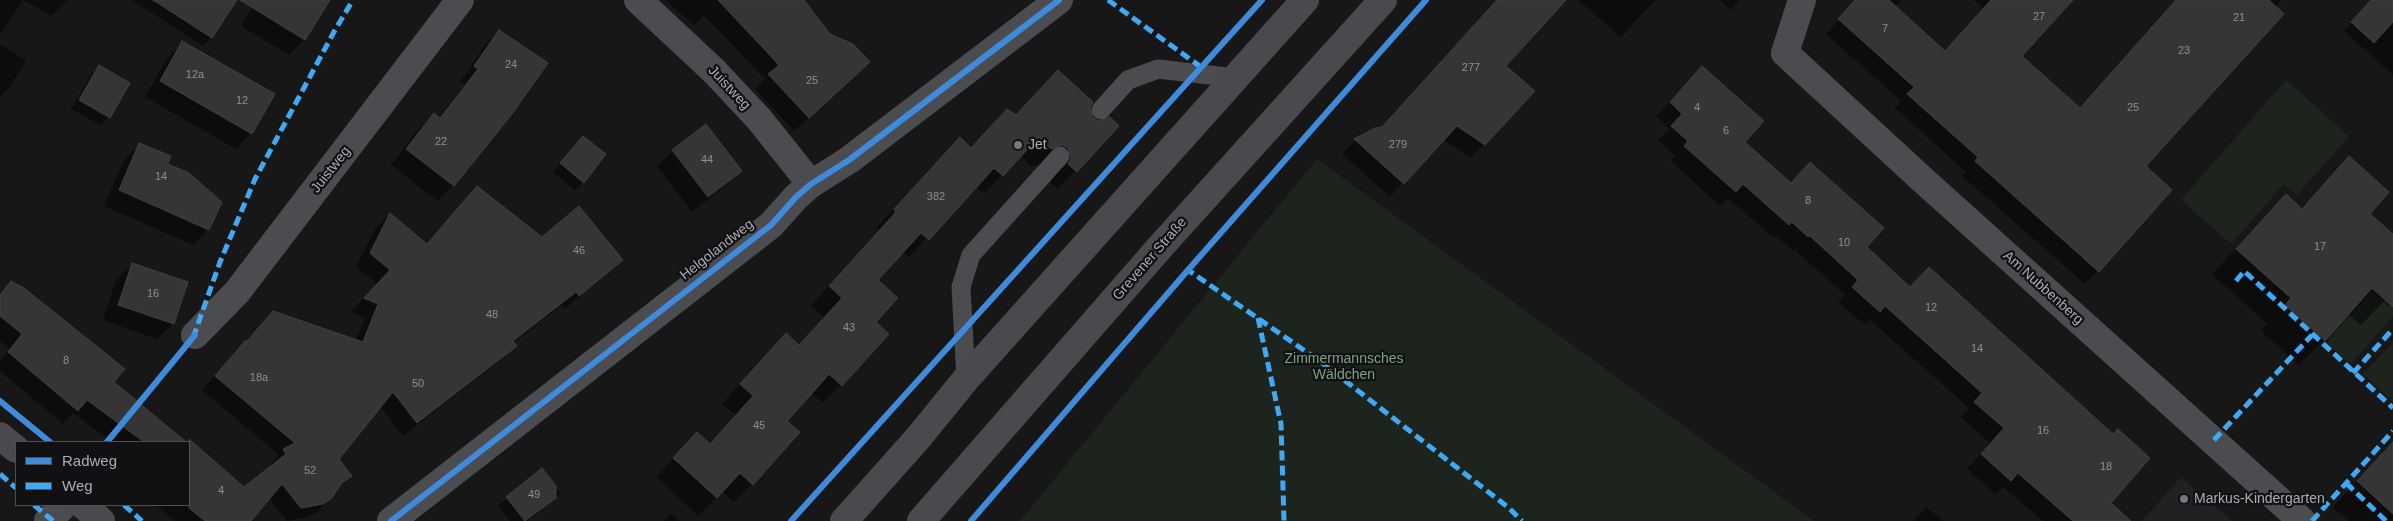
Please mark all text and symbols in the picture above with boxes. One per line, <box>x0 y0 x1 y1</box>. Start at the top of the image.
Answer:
house number: 27 <box>2033 10 2045 24</box>
house number: 21 <box>2233 11 2245 25</box>
house number: 7 <box>1882 22 1888 36</box>
house number: 23 <box>2178 44 2190 58</box>
house number: 24 <box>505 58 517 72</box>
house number: 277 <box>1462 61 1480 75</box>
street label: Juistweg <box>704 62 754 114</box>
house number: 12a <box>186 68 204 82</box>
house number: 25 <box>806 74 818 88</box>
house number: 12 <box>236 94 248 108</box>
house number: 4 <box>1694 101 1700 115</box>
house number: 25 <box>2127 101 2139 115</box>
house number: 6 <box>1723 124 1729 138</box>
house number: 22 <box>435 135 447 149</box>
place label: Jet <box>1028 137 1047 153</box>
house number: 279 <box>1389 138 1407 152</box>
marker: Jet <box>1012 139 1024 151</box>
street label: Juistweg <box>308 143 354 197</box>
house number: 44 <box>701 153 713 167</box>
house number: 14 <box>155 170 167 184</box>
house number: 382 <box>927 190 945 204</box>
house number: 8 <box>1805 194 1811 208</box>
street label: Grevener Straße <box>1109 214 1191 304</box>
street label: Helgolandweg <box>677 216 757 284</box>
house number: 10 <box>1838 236 1850 250</box>
house number: 17 <box>2314 240 2326 254</box>
house number: 46 <box>573 244 585 258</box>
street label: Am Nubbenberg <box>1999 248 2087 328</box>
house number: 16 <box>147 287 159 301</box>
house number: 12 <box>1925 301 1937 315</box>
house number: 48 <box>486 308 498 322</box>
house number: 43 <box>843 321 855 335</box>
house number: 14 <box>1971 342 1983 356</box>
park label: Zimmermannsches Wäldchen <box>1284 351 1404 384</box>
house number: 8 <box>63 354 69 368</box>
house number: 18a <box>250 371 268 385</box>
house number: 50 <box>412 377 424 391</box>
house number: 45 <box>753 419 765 433</box>
house number: 16 <box>2037 424 2049 438</box>
legend <box>15 441 190 506</box>
text: Radweg <box>62 452 117 469</box>
house number: 18 <box>2100 460 2112 474</box>
house number: 52 <box>304 464 316 478</box>
text: Weg <box>62 477 93 494</box>
house number: 4 <box>218 484 224 498</box>
house number: 49 <box>528 488 540 502</box>
place label: Markus-Kindergarten <box>2194 491 2325 507</box>
marker: Markus-Kindergarten <box>2178 493 2190 505</box>

